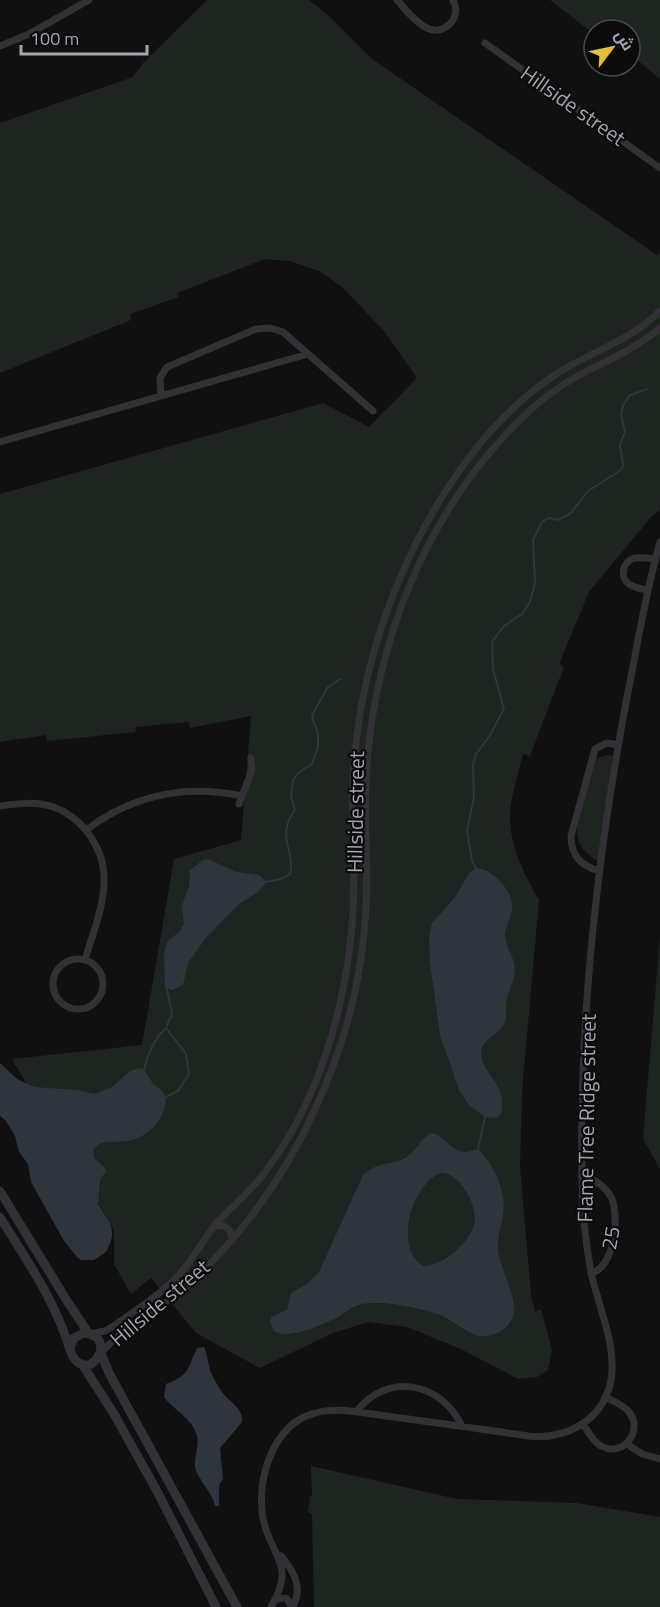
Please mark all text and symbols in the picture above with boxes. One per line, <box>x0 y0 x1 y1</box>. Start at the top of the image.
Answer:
scale bar <box>21 18 147 56</box>
north arrow <box>582 18 642 78</box>
text: 100 m <box>30 25 79 52</box>
text: ش <box>609 25 640 55</box>
street label: Hillside street <box>514 57 633 154</box>
street label: Hillside street <box>338 750 372 873</box>
street label: Flame Tree Ridge street <box>568 1013 604 1223</box>
street label: 25 <box>592 1223 628 1252</box>
street label: Hillside street <box>102 1250 217 1354</box>

